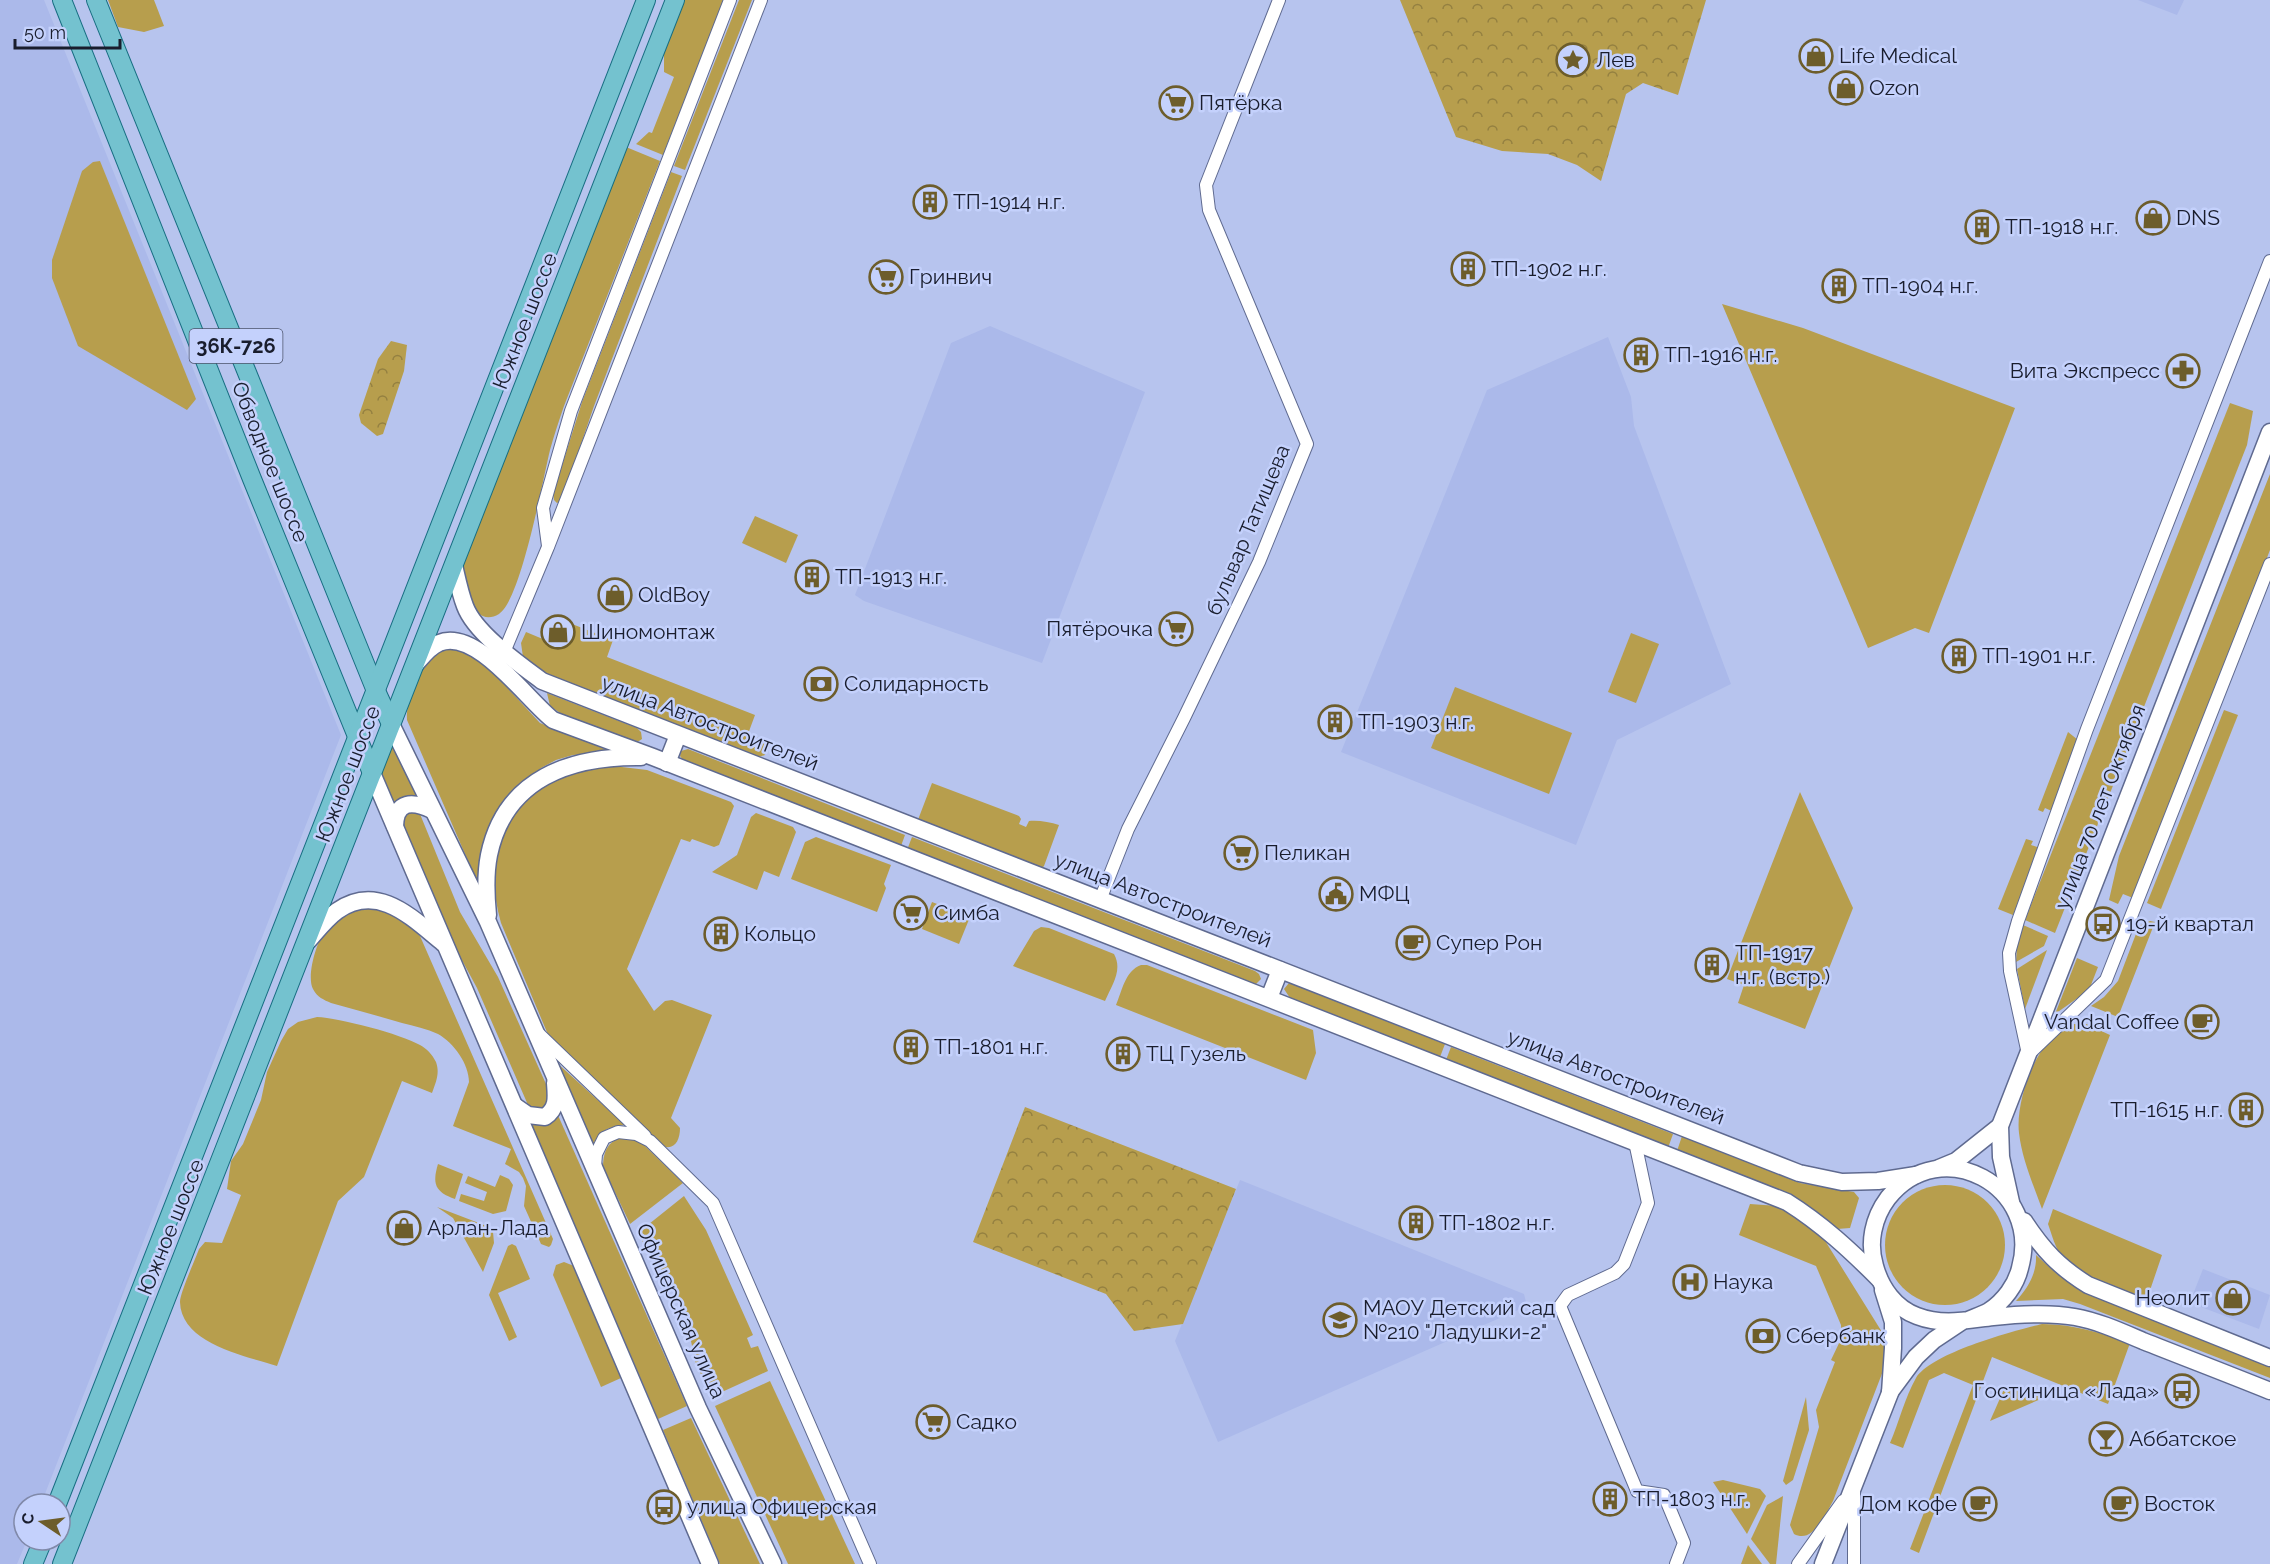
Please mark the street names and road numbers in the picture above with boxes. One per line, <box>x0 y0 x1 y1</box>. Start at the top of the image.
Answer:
street label: Южное шоссе <box>487 249 562 393</box>
road number: 36К-726 <box>190 329 282 363</box>
street label: Обводное шоссе <box>227 378 314 546</box>
street label: бульвар Татищева <box>1200 441 1295 619</box>
street label: улица Автостроителей <box>598 670 822 776</box>
street label: улица 70 лет Октября <box>2049 701 2150 913</box>
street label: Южное шоссе <box>310 702 385 846</box>
street label: улица Автостроителей <box>1051 847 1275 953</box>
street label: улица Автостроителей <box>1504 1024 1728 1130</box>
street label: Южное шоссе <box>132 1155 209 1298</box>
street label: Офицерская улица <box>632 1219 731 1402</box>

